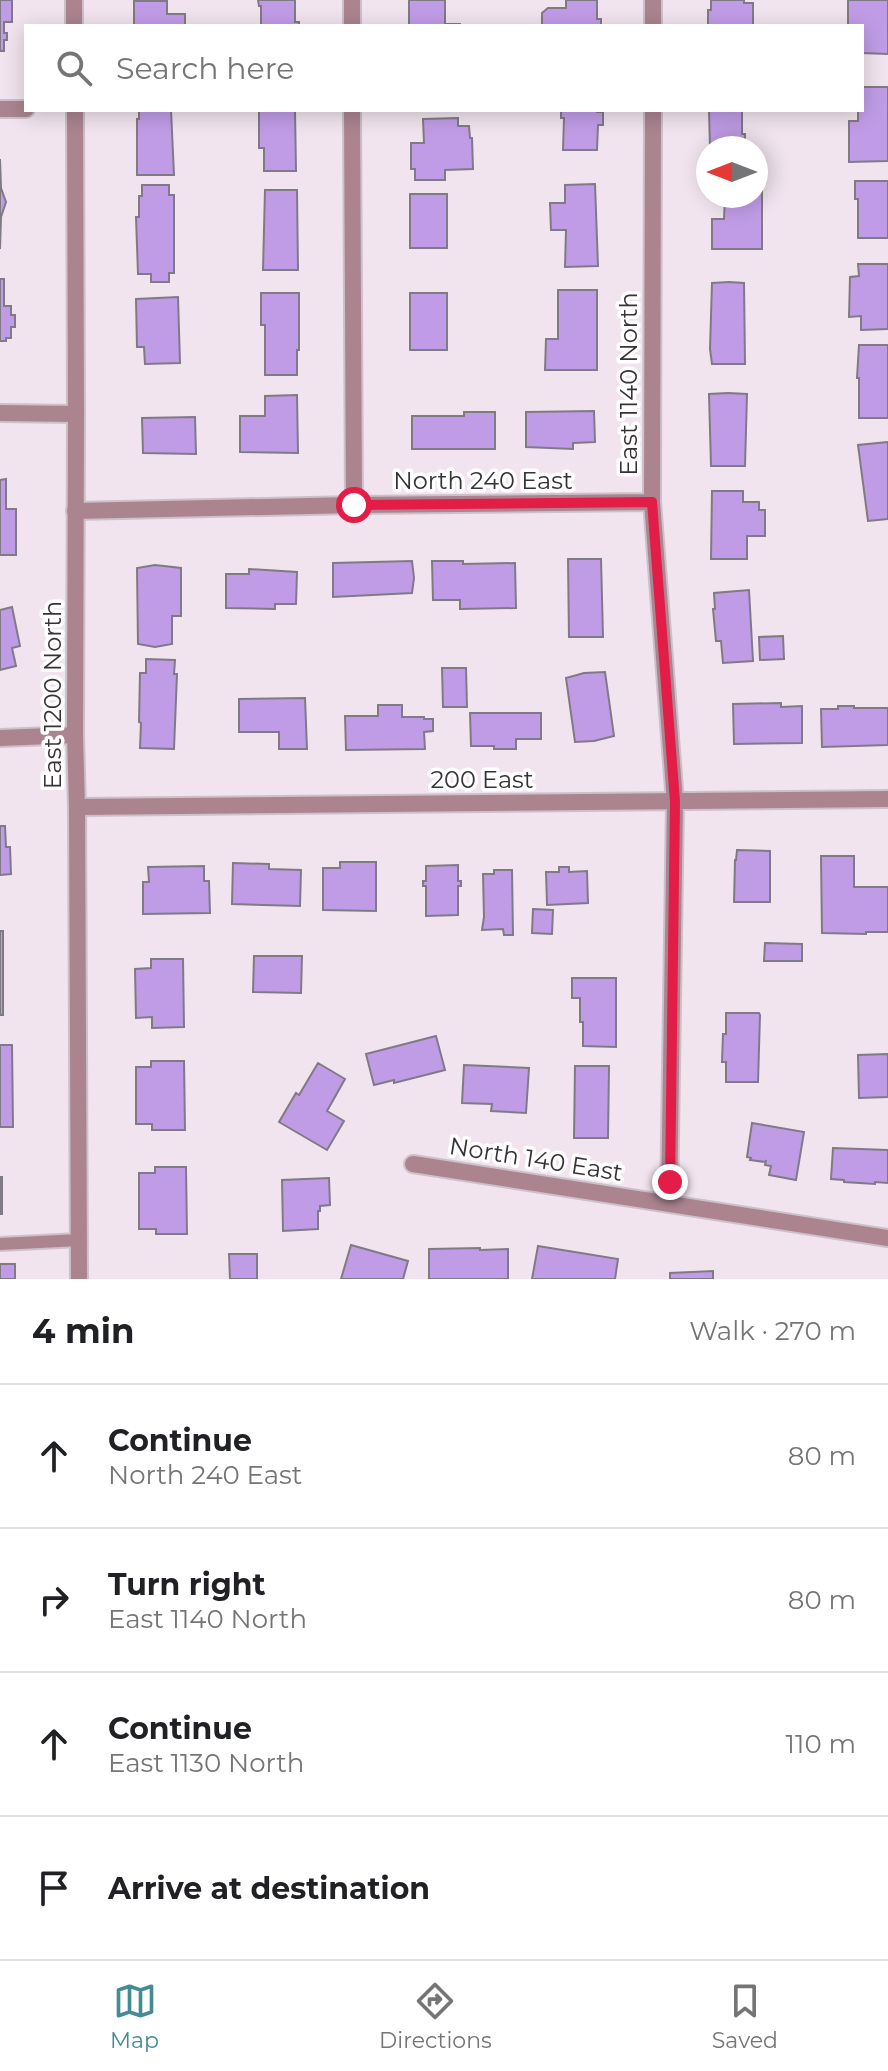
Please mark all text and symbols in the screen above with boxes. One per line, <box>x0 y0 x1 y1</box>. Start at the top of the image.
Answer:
search box <box>24 24 864 112</box>
icon: search <box>52 46 96 90</box>
text: Search here <box>116 50 294 87</box>
north arrow <box>696 136 768 208</box>
street label: East 1140 North <box>614 292 643 476</box>
street label: North 240 East <box>393 466 573 495</box>
route start <box>336 487 372 523</box>
street label: East 1200 North <box>38 601 67 789</box>
street label: 200 East <box>430 765 534 794</box>
street label: North 140 East <box>447 1131 625 1187</box>
route end <box>652 1164 688 1200</box>
text: 4 min <box>32 1310 134 1352</box>
text: Walk · 270 m <box>689 1315 856 1347</box>
text: Continue <box>108 1422 252 1459</box>
icon: ahead <box>32 1434 76 1478</box>
text: 80 m <box>788 1440 856 1472</box>
text: North 240 East <box>108 1459 302 1491</box>
text: Turn right <box>108 1566 265 1603</box>
icon: right <box>32 1578 76 1622</box>
text: 80 m <box>788 1584 856 1616</box>
text: East 1140 North <box>108 1603 307 1635</box>
text: Continue <box>108 1710 252 1747</box>
icon: ahead <box>32 1722 76 1766</box>
text: 110 m <box>786 1728 856 1760</box>
text: East 1130 North <box>108 1747 304 1779</box>
icon: arrive <box>32 1866 76 1910</box>
text: Arrive at destination <box>108 1870 430 1907</box>
tab: Map <box>110 1979 159 2054</box>
tab: Directions <box>379 1979 492 2054</box>
tab: Saved <box>712 1979 778 2054</box>

